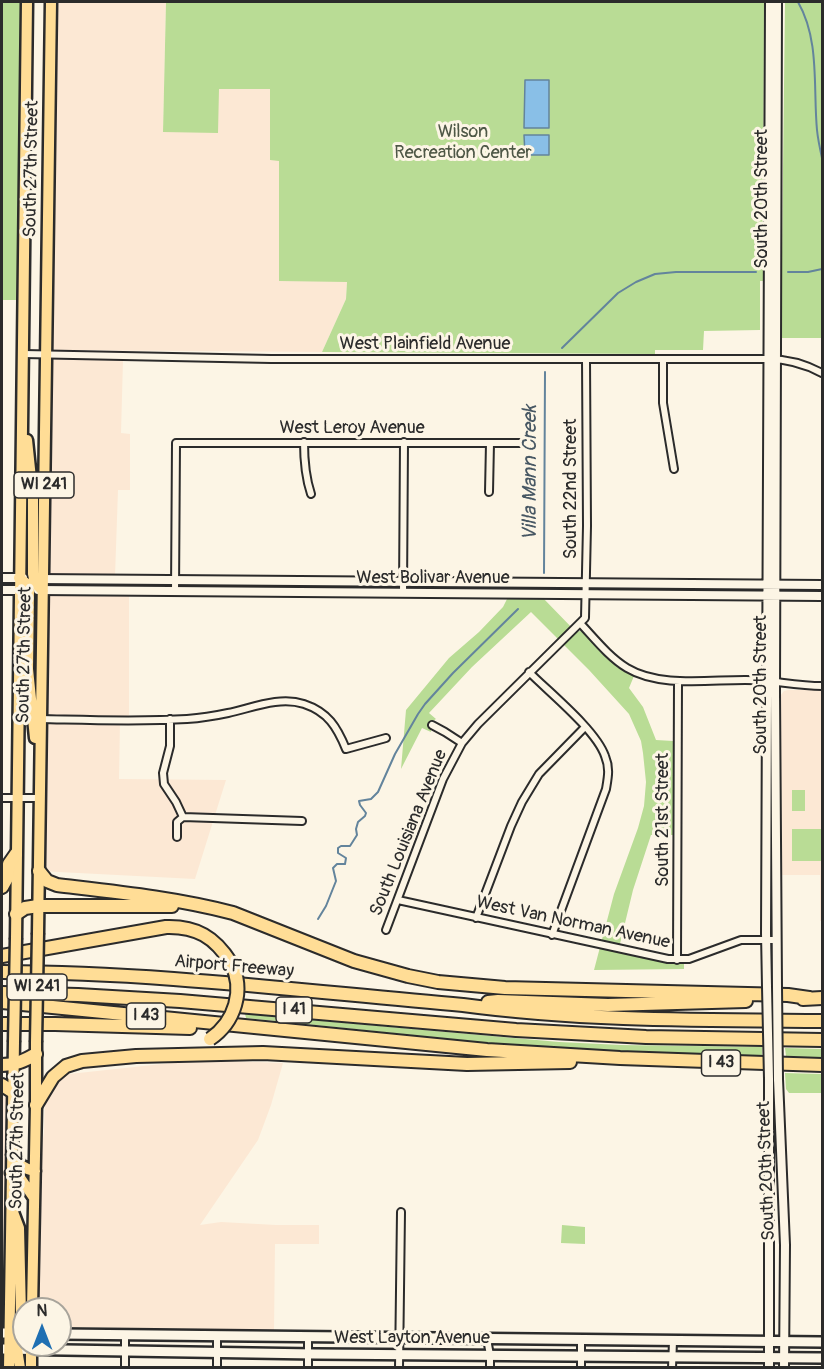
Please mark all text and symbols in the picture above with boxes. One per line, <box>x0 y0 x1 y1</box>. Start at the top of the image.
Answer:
street label: South 27th Street <box>20 100 44 238</box>
park label: Wilson Recreation Center <box>394 121 532 164</box>
street label: South 20th Street <box>751 129 773 269</box>
street label: West Plainfield Avenue <box>340 333 510 355</box>
water label: Villa Mann Creek <box>519 405 543 541</box>
street label: West Leroy Avenue <box>279 417 425 439</box>
street label: South 22nd Street <box>560 419 582 559</box>
road number: WI 241 <box>14 472 74 498</box>
street label: West Bolivar Avenue <box>356 567 510 589</box>
street label: South 27th Street <box>13 586 37 724</box>
street label: South 20th Street <box>750 615 772 755</box>
street label: South Louisiana Avenue <box>366 747 452 919</box>
street label: South 21st Street <box>652 753 674 887</box>
street label: West Van Norman Avenue <box>474 892 672 954</box>
street label: Airport Freeway <box>173 951 295 983</box>
road number: WI 241 <box>7 974 67 1000</box>
road number: I 41 <box>276 997 312 1023</box>
road number: I 43 <box>126 1003 166 1029</box>
road number: I 43 <box>702 1050 740 1076</box>
street label: South 27th Street <box>6 1072 30 1210</box>
street label: South 20th Street <box>754 1101 780 1241</box>
north arrow <box>12 1297 72 1357</box>
text: N <box>37 1301 47 1321</box>
street label: West Layton Avenue <box>334 1327 490 1349</box>

